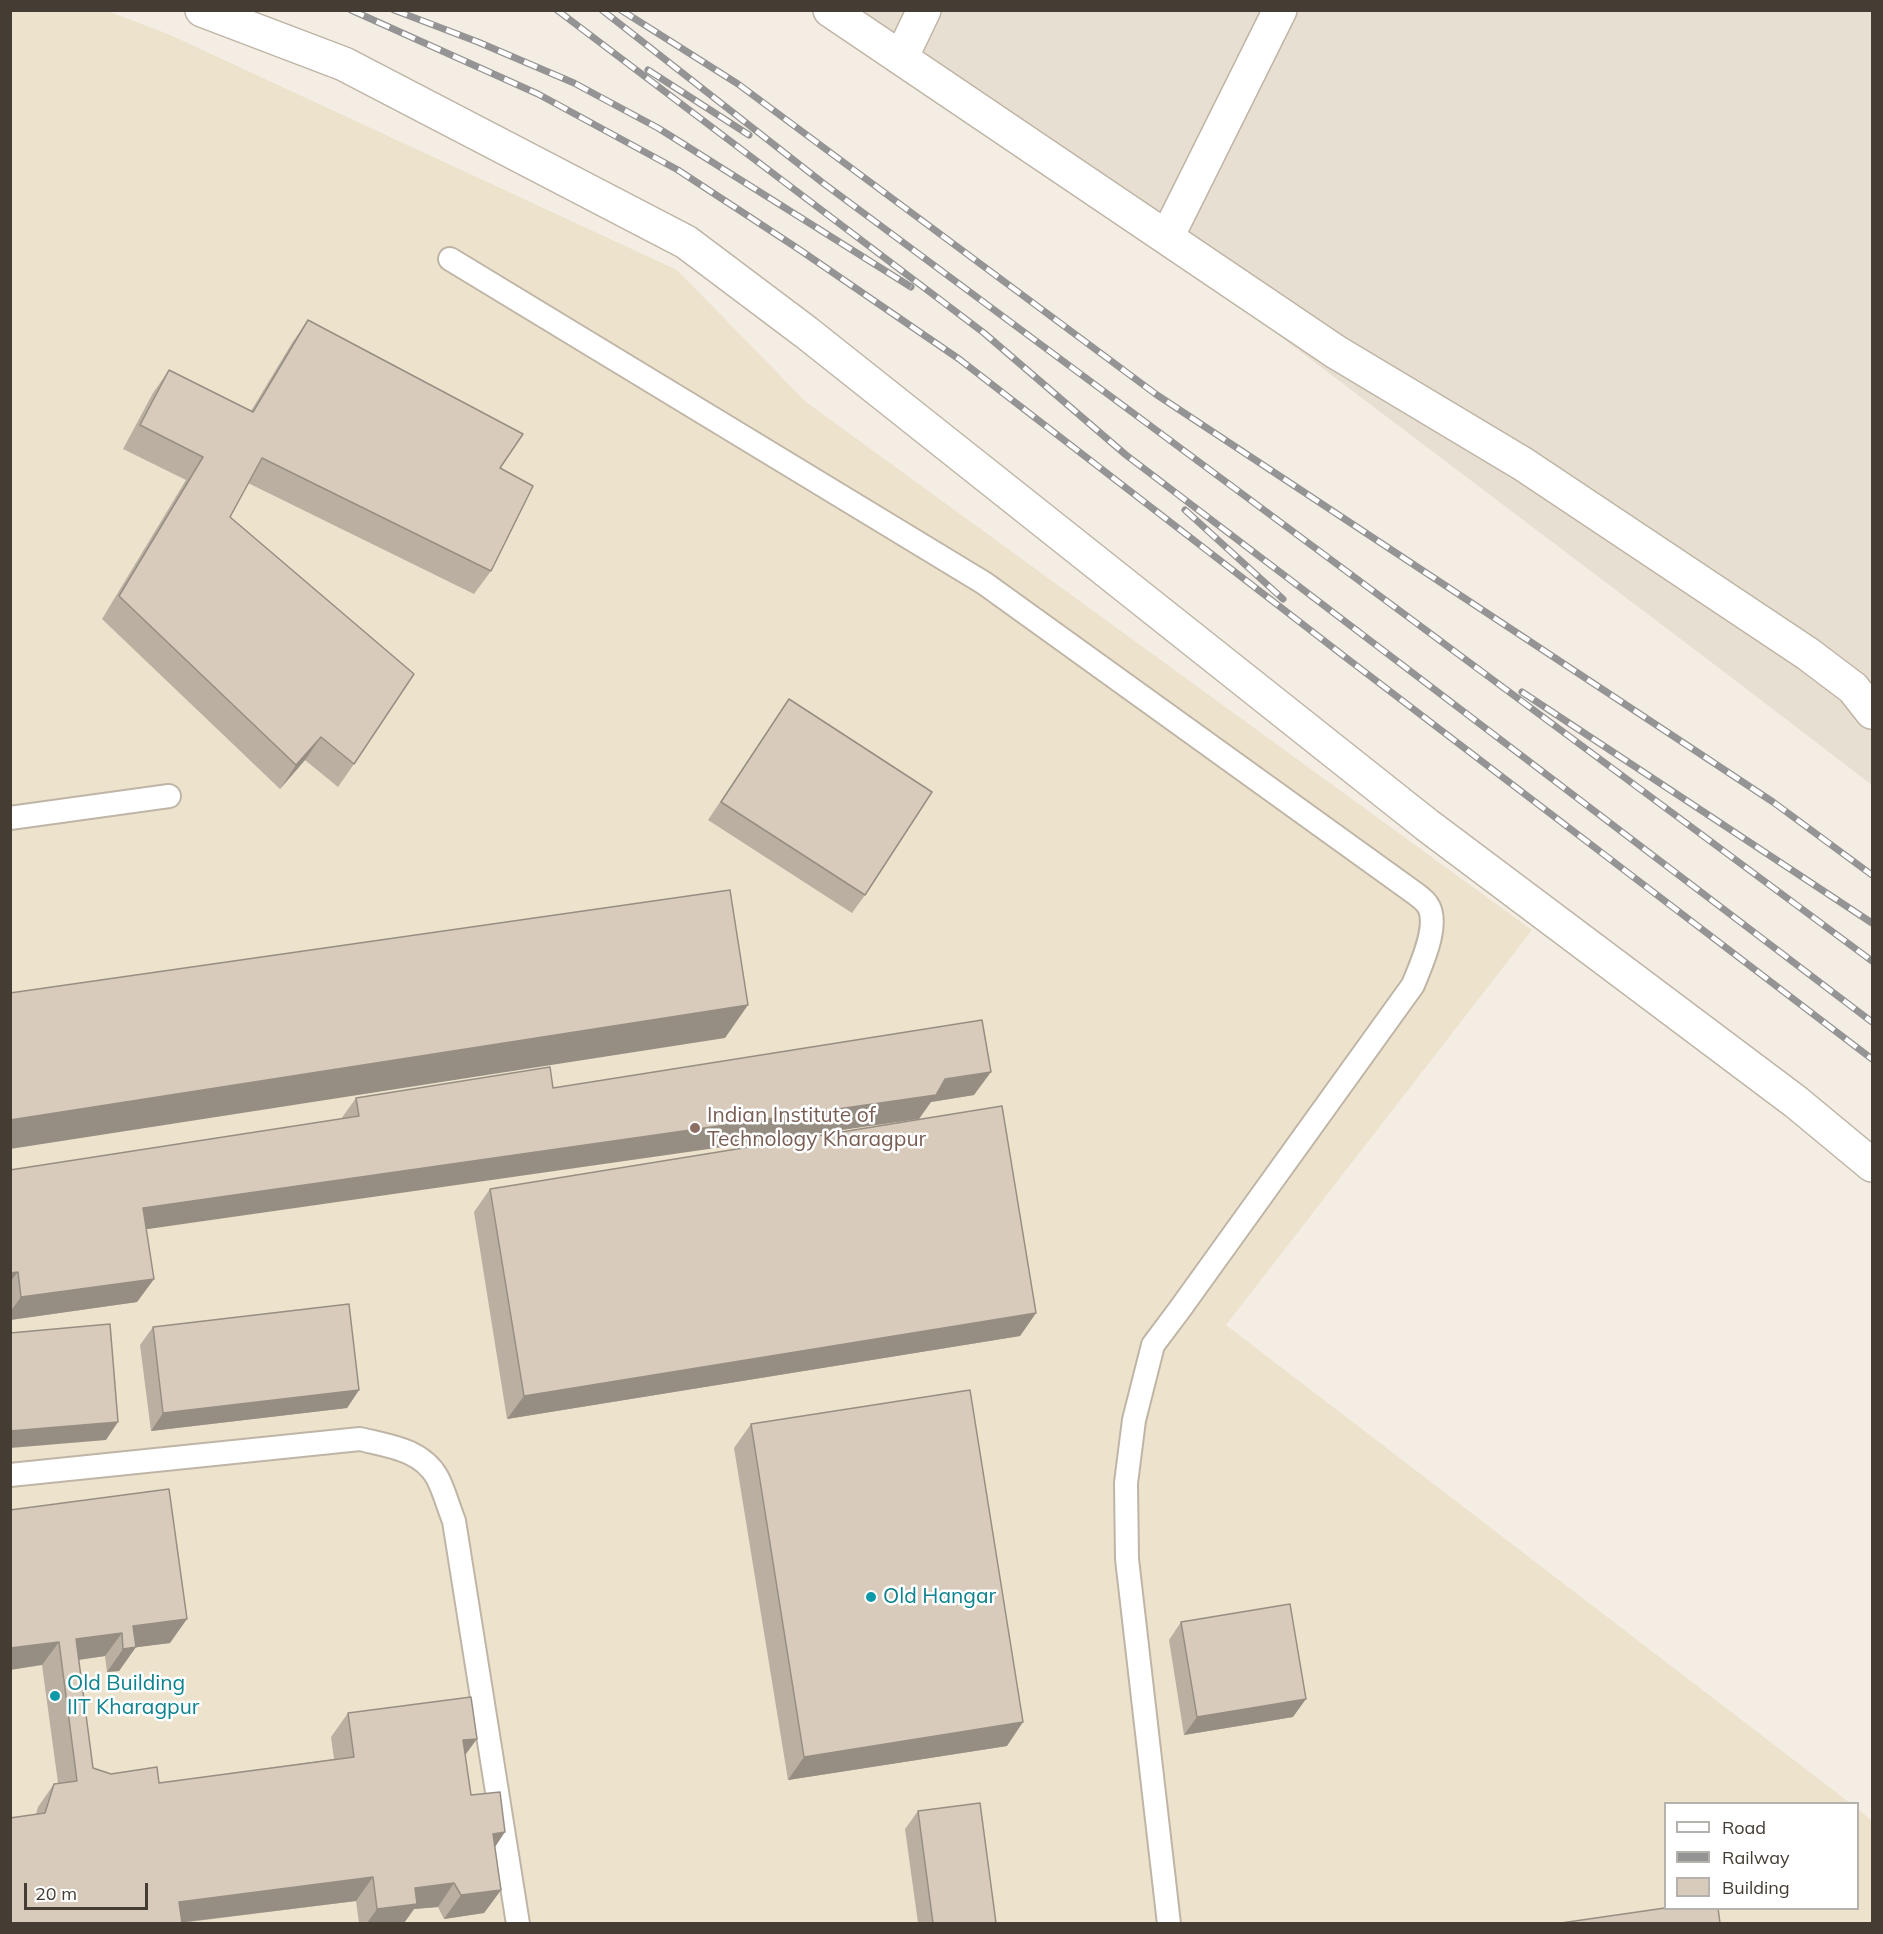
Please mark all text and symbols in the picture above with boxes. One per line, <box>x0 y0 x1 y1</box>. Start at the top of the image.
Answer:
place label: Indian Institute of Technology Kharagpur <box>707 1103 926 1153</box>
marker: Indian Institute of Technology Kharagpur <box>688 1121 702 1135</box>
place label: Old Hangar <box>883 1584 996 1610</box>
marker: Old Hangar <box>864 1590 878 1604</box>
place label: Old Building IIT Kharagpur <box>67 1671 199 1721</box>
marker: Old Building IIT Kharagpur <box>48 1689 62 1703</box>
legend <box>1664 1802 1859 1910</box>
text: Road <box>1722 1816 1766 1839</box>
text: Railway <box>1722 1846 1790 1869</box>
scale bar <box>27 1871 152 1909</box>
text: Building <box>1722 1876 1790 1899</box>
text: 20 m <box>35 1882 77 1905</box>

